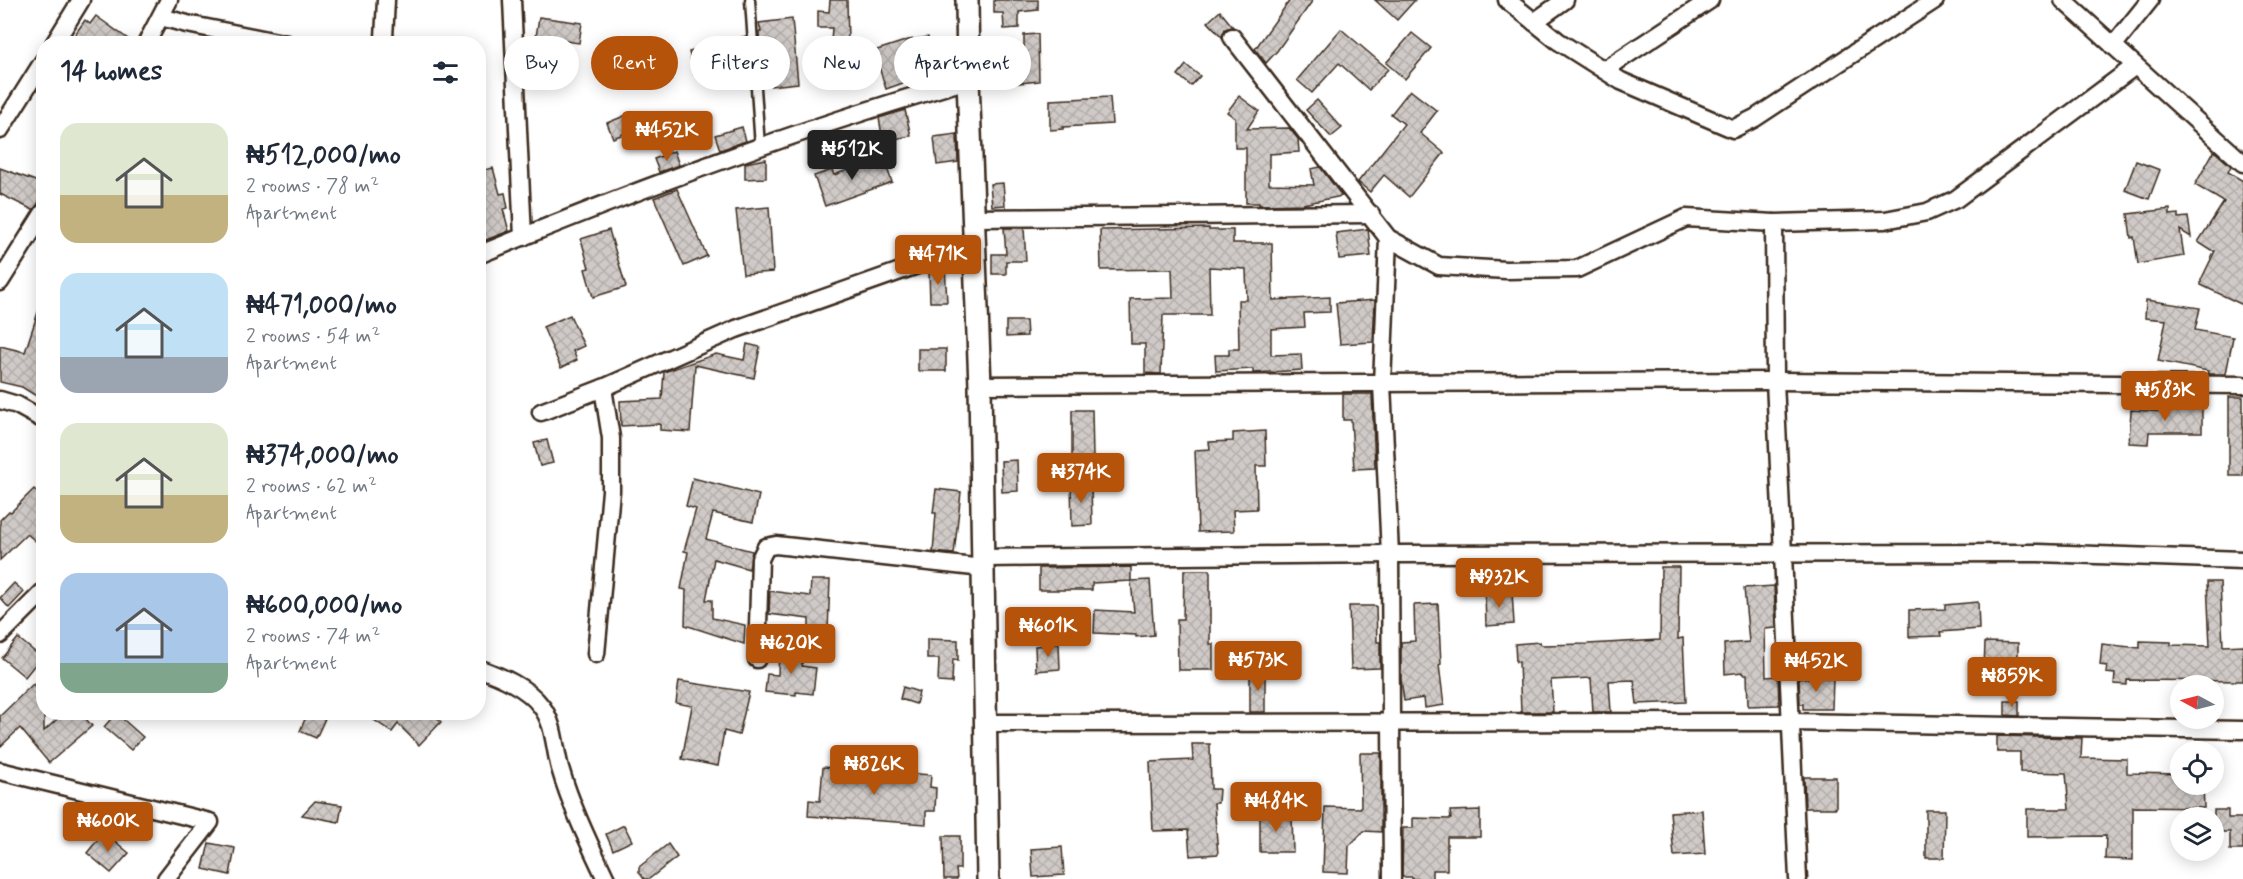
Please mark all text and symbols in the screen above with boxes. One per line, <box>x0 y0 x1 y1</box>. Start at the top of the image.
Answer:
chip: Buy <box>504 36 579 90</box>
chip: Rent <box>591 36 678 90</box>
chip: Filters <box>690 36 790 90</box>
chip: New <box>802 36 882 90</box>
chip: Apartment <box>894 36 1031 90</box>
text: 14 homes <box>60 55 162 89</box>
icon: filters <box>429 56 462 89</box>
pin: ₦452K <box>625 111 709 162</box>
text: ₦452K <box>636 117 698 144</box>
pin: ₦512K <box>810 130 894 181</box>
text: ₦512K <box>821 136 883 163</box>
text: ₦512,000/mo <box>246 139 401 173</box>
icon: home <box>108 147 180 219</box>
text: 2 rooms · 78 m² <box>246 173 379 200</box>
text: Apartment <box>246 200 337 227</box>
pin: ₦471K <box>896 235 980 286</box>
text: ₦471K <box>909 241 967 268</box>
text: ₦471,000/mo <box>246 289 397 323</box>
icon: home <box>108 297 180 369</box>
text: 2 rooms · 54 m² <box>246 323 380 350</box>
text: Apartment <box>246 350 337 377</box>
pin: ₦583K <box>2123 371 2207 422</box>
text: ₦583K <box>2135 377 2195 404</box>
text: ₦374,000/mo <box>246 439 399 473</box>
icon: home <box>108 447 180 519</box>
pin: ₦374K <box>1039 453 1123 504</box>
text: ₦374K <box>1051 459 1111 486</box>
text: 2 rooms · 62 m² <box>246 473 377 500</box>
text: Apartment <box>246 500 337 527</box>
pin: ₦932K <box>1457 558 1541 609</box>
text: ₦932K <box>1470 564 1528 591</box>
text: ₦600,000/mo <box>246 589 402 623</box>
icon: home <box>108 597 180 669</box>
pin: ₦601K <box>1006 607 1090 658</box>
text: ₦601K <box>1019 613 1077 640</box>
text: 2 rooms · 74 m² <box>246 623 380 650</box>
pin: ₦620K <box>749 624 833 675</box>
text: ₦620K <box>760 630 822 657</box>
pin: ₦573K <box>1216 641 1300 692</box>
pin: ₦452K <box>1774 642 1858 693</box>
text: ₦573K <box>1229 647 1287 674</box>
text: ₦452K <box>1785 648 1847 675</box>
text: Apartment <box>246 650 337 677</box>
pin: ₦859K <box>1970 657 2054 708</box>
text: ₦859K <box>1981 663 2043 690</box>
north arrow <box>2170 675 2224 729</box>
map controls <box>2170 675 2224 861</box>
button: locate <box>2170 741 2224 795</box>
pin: ₦826K <box>832 745 916 796</box>
text: ₦826K <box>844 751 904 778</box>
pin: ₦484K <box>1234 782 1318 833</box>
text: ₦484K <box>1245 788 1307 815</box>
pin: ₦600K <box>66 802 150 853</box>
button: layers <box>2170 807 2224 861</box>
text: ₦600K <box>77 808 139 835</box>

